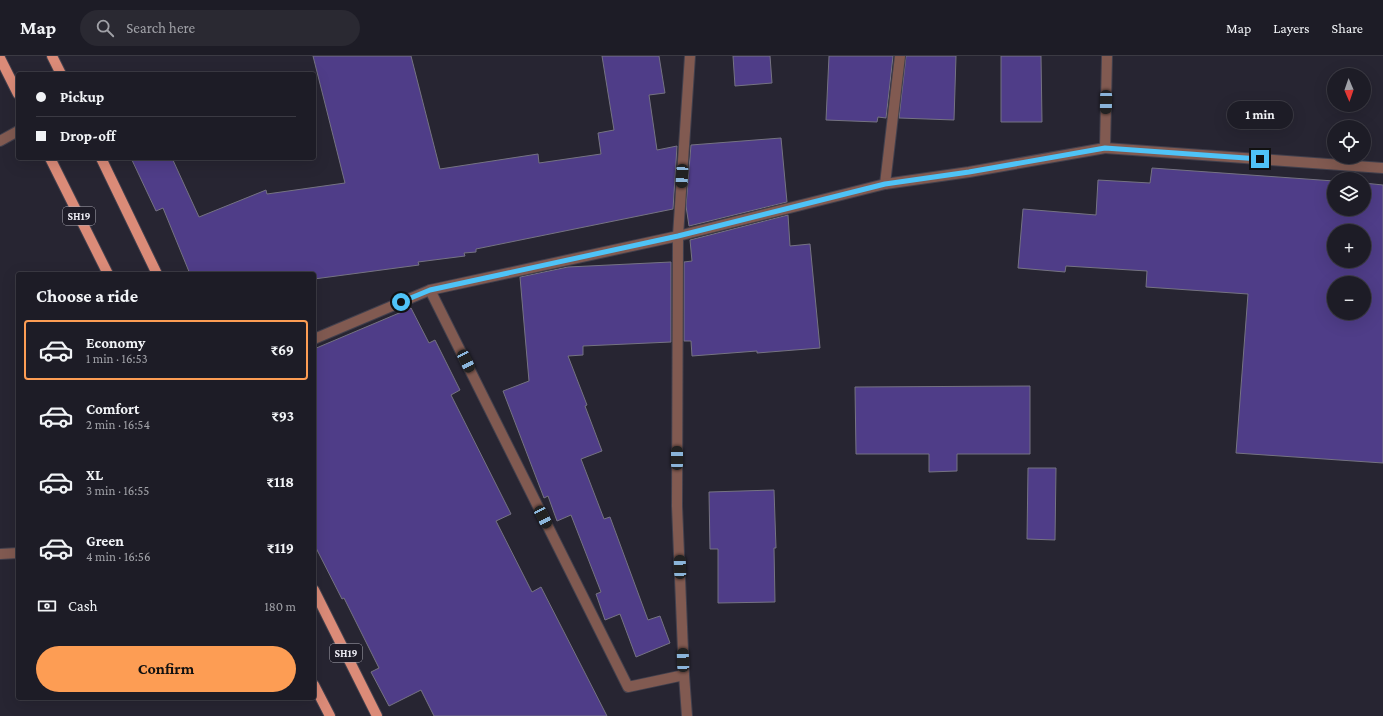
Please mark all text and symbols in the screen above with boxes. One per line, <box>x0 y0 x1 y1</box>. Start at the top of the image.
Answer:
search box <box>80 10 360 46</box>
text: Map <box>20 17 56 38</box>
icon: search <box>94 17 116 39</box>
text: Search here <box>126 20 195 36</box>
text: Map <box>1226 20 1251 36</box>
text: Layers <box>1273 20 1310 36</box>
text: Share <box>1332 20 1363 36</box>
north arrow <box>1327 68 1371 112</box>
map controls <box>1327 68 1371 320</box>
text: Pickup <box>60 89 104 105</box>
car <box>1100 90 1112 114</box>
callout: 1 min <box>1227 101 1293 129</box>
text: 1 min <box>1245 107 1275 122</box>
button: locate <box>1327 120 1371 164</box>
text: Drop-off <box>60 128 116 144</box>
route end <box>1251 150 1269 168</box>
car <box>675 164 689 188</box>
button: layers <box>1327 172 1371 216</box>
road number: SH19 <box>63 207 95 225</box>
button: + <box>1327 224 1371 268</box>
button: − <box>1327 276 1371 320</box>
text: Choose a ride <box>36 286 138 306</box>
route start <box>392 293 410 311</box>
icon: car <box>38 332 74 368</box>
text: Economy <box>86 335 145 351</box>
text: ₹69 <box>270 342 294 358</box>
car <box>455 348 477 374</box>
text: 1 min · 16:53 <box>86 351 148 366</box>
icon: car <box>38 398 74 434</box>
text: Comfort <box>86 401 140 417</box>
text: ₹93 <box>271 408 294 424</box>
text: 2 min · 16:54 <box>86 417 150 432</box>
car <box>671 446 683 470</box>
icon: car <box>38 464 74 500</box>
text: XL <box>86 467 103 483</box>
text: ₹118 <box>266 474 294 490</box>
text: 3 min · 16:55 <box>86 483 149 498</box>
car <box>532 504 554 530</box>
icon: car <box>38 530 74 566</box>
text: Green <box>86 533 124 549</box>
text: ₹119 <box>267 540 294 556</box>
text: 4 min · 16:56 <box>86 549 151 564</box>
car <box>674 555 686 579</box>
icon: cash <box>36 595 58 617</box>
text: Cash <box>68 598 98 614</box>
text: 180 m <box>264 599 296 614</box>
road number: SH19 <box>330 644 362 662</box>
button: Confirm <box>36 646 296 692</box>
car <box>677 648 689 672</box>

